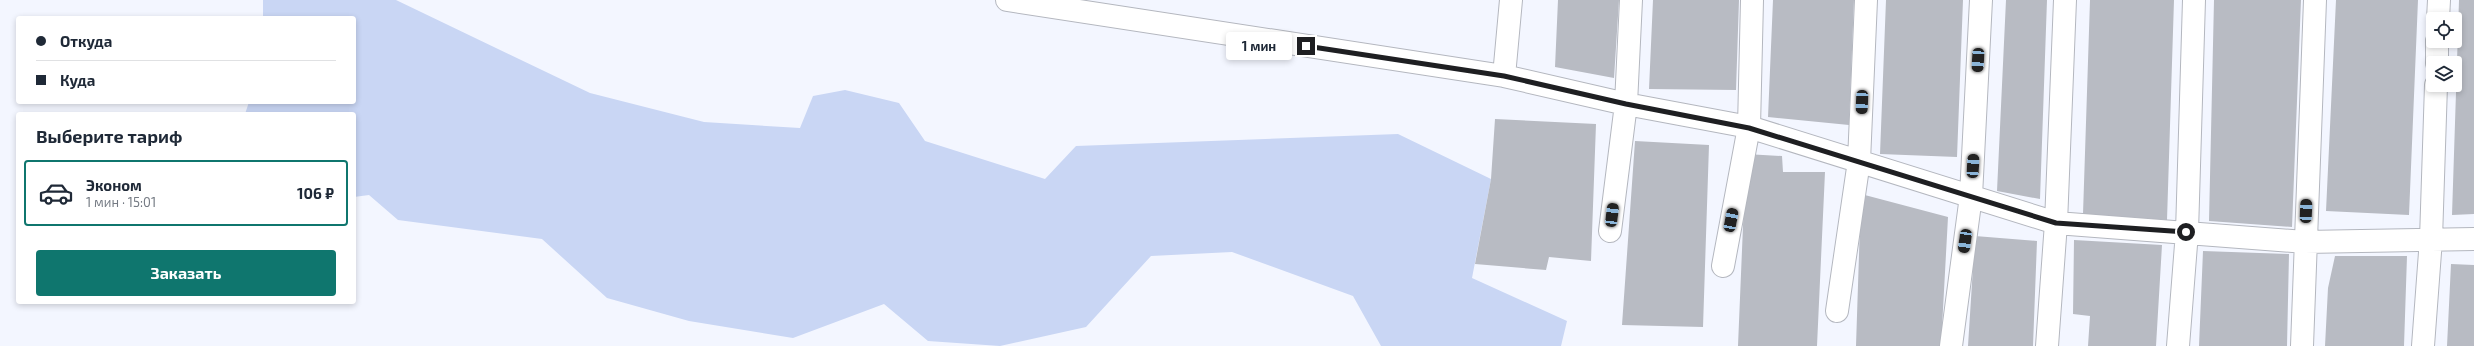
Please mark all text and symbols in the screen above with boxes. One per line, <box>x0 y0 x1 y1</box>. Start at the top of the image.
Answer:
map controls <box>2426 12 2462 92</box>
button: locate <box>2426 12 2462 48</box>
text: Откуда <box>60 32 112 50</box>
callout: 1 мин <box>1226 32 1292 60</box>
route end <box>1297 37 1315 55</box>
text: 1 мин <box>1242 38 1276 54</box>
car <box>1971 48 1985 72</box>
button: layers <box>2426 56 2462 92</box>
text: Куда <box>60 71 95 89</box>
car <box>1856 90 1868 114</box>
text: Выберите тариф <box>36 125 182 147</box>
car <box>1966 154 1980 178</box>
icon: car <box>38 175 74 211</box>
text: Эконом <box>86 176 142 194</box>
text: 106 ₽ <box>297 184 334 202</box>
text: 1 мин · 15:01 <box>86 194 156 210</box>
car <box>2300 199 2312 223</box>
car <box>1605 202 1619 228</box>
car <box>1723 207 1739 233</box>
route start <box>2177 223 2195 241</box>
car <box>1957 228 1973 254</box>
button: Заказать <box>36 250 336 296</box>

